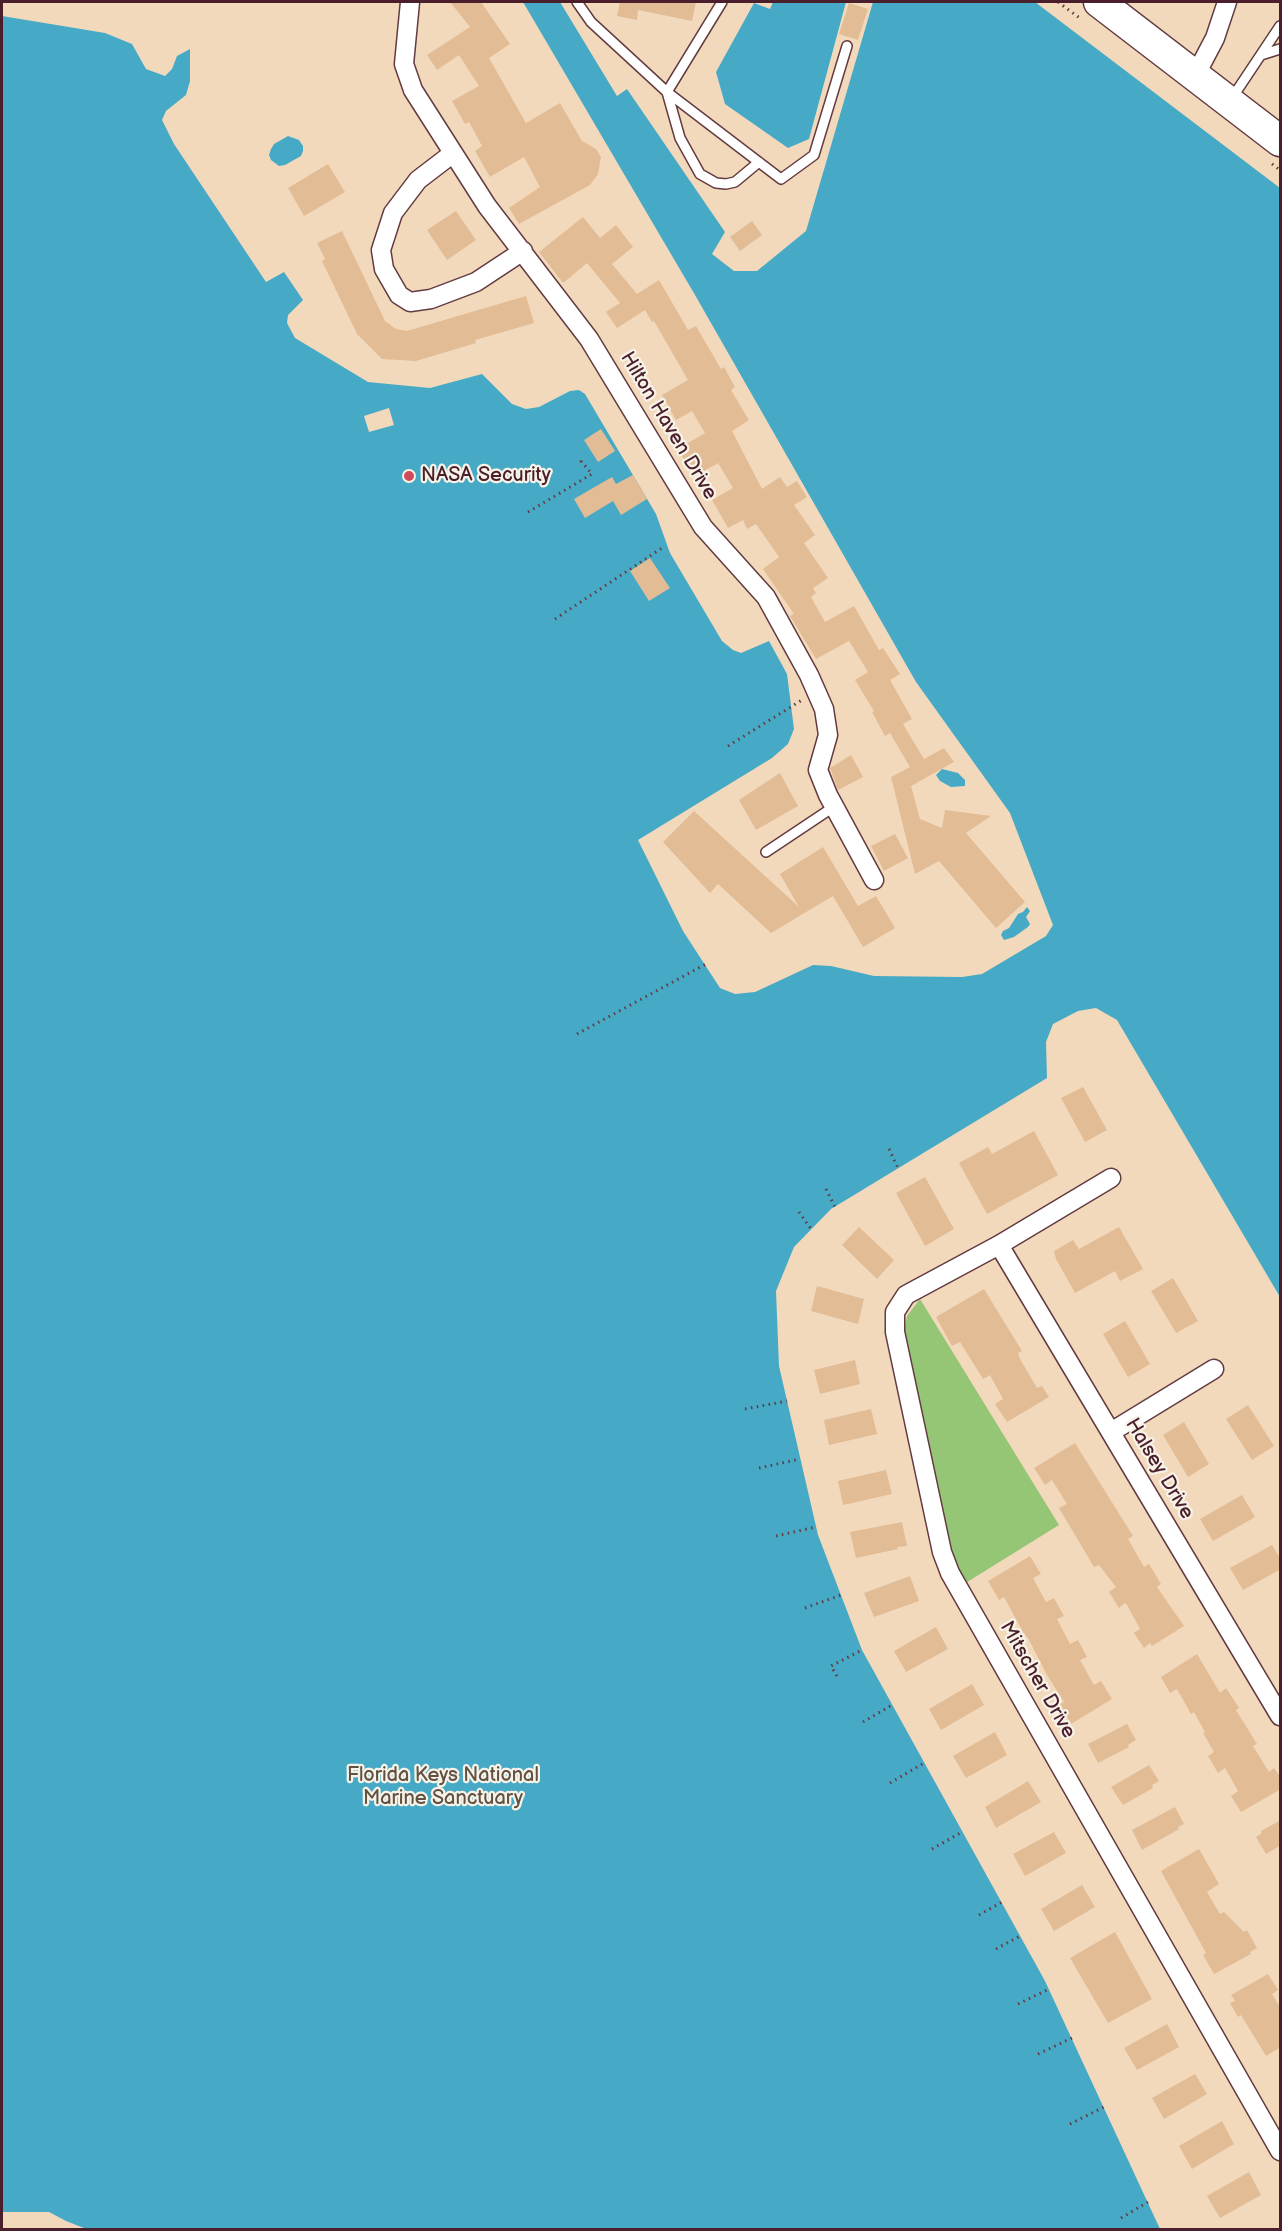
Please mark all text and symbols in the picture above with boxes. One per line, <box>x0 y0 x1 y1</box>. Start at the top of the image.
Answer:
street label: Hilton Haven Drive <box>614 348 722 504</box>
place label: NASA Security <box>421 464 551 488</box>
marker: NASA Security <box>402 469 416 483</box>
street label: Halsey Drive <box>1120 1414 1198 1524</box>
street label: Mitscher Drive <box>994 1617 1080 1743</box>
park label: Florida Keys National Marine Sanctuary <box>347 1764 539 1811</box>

